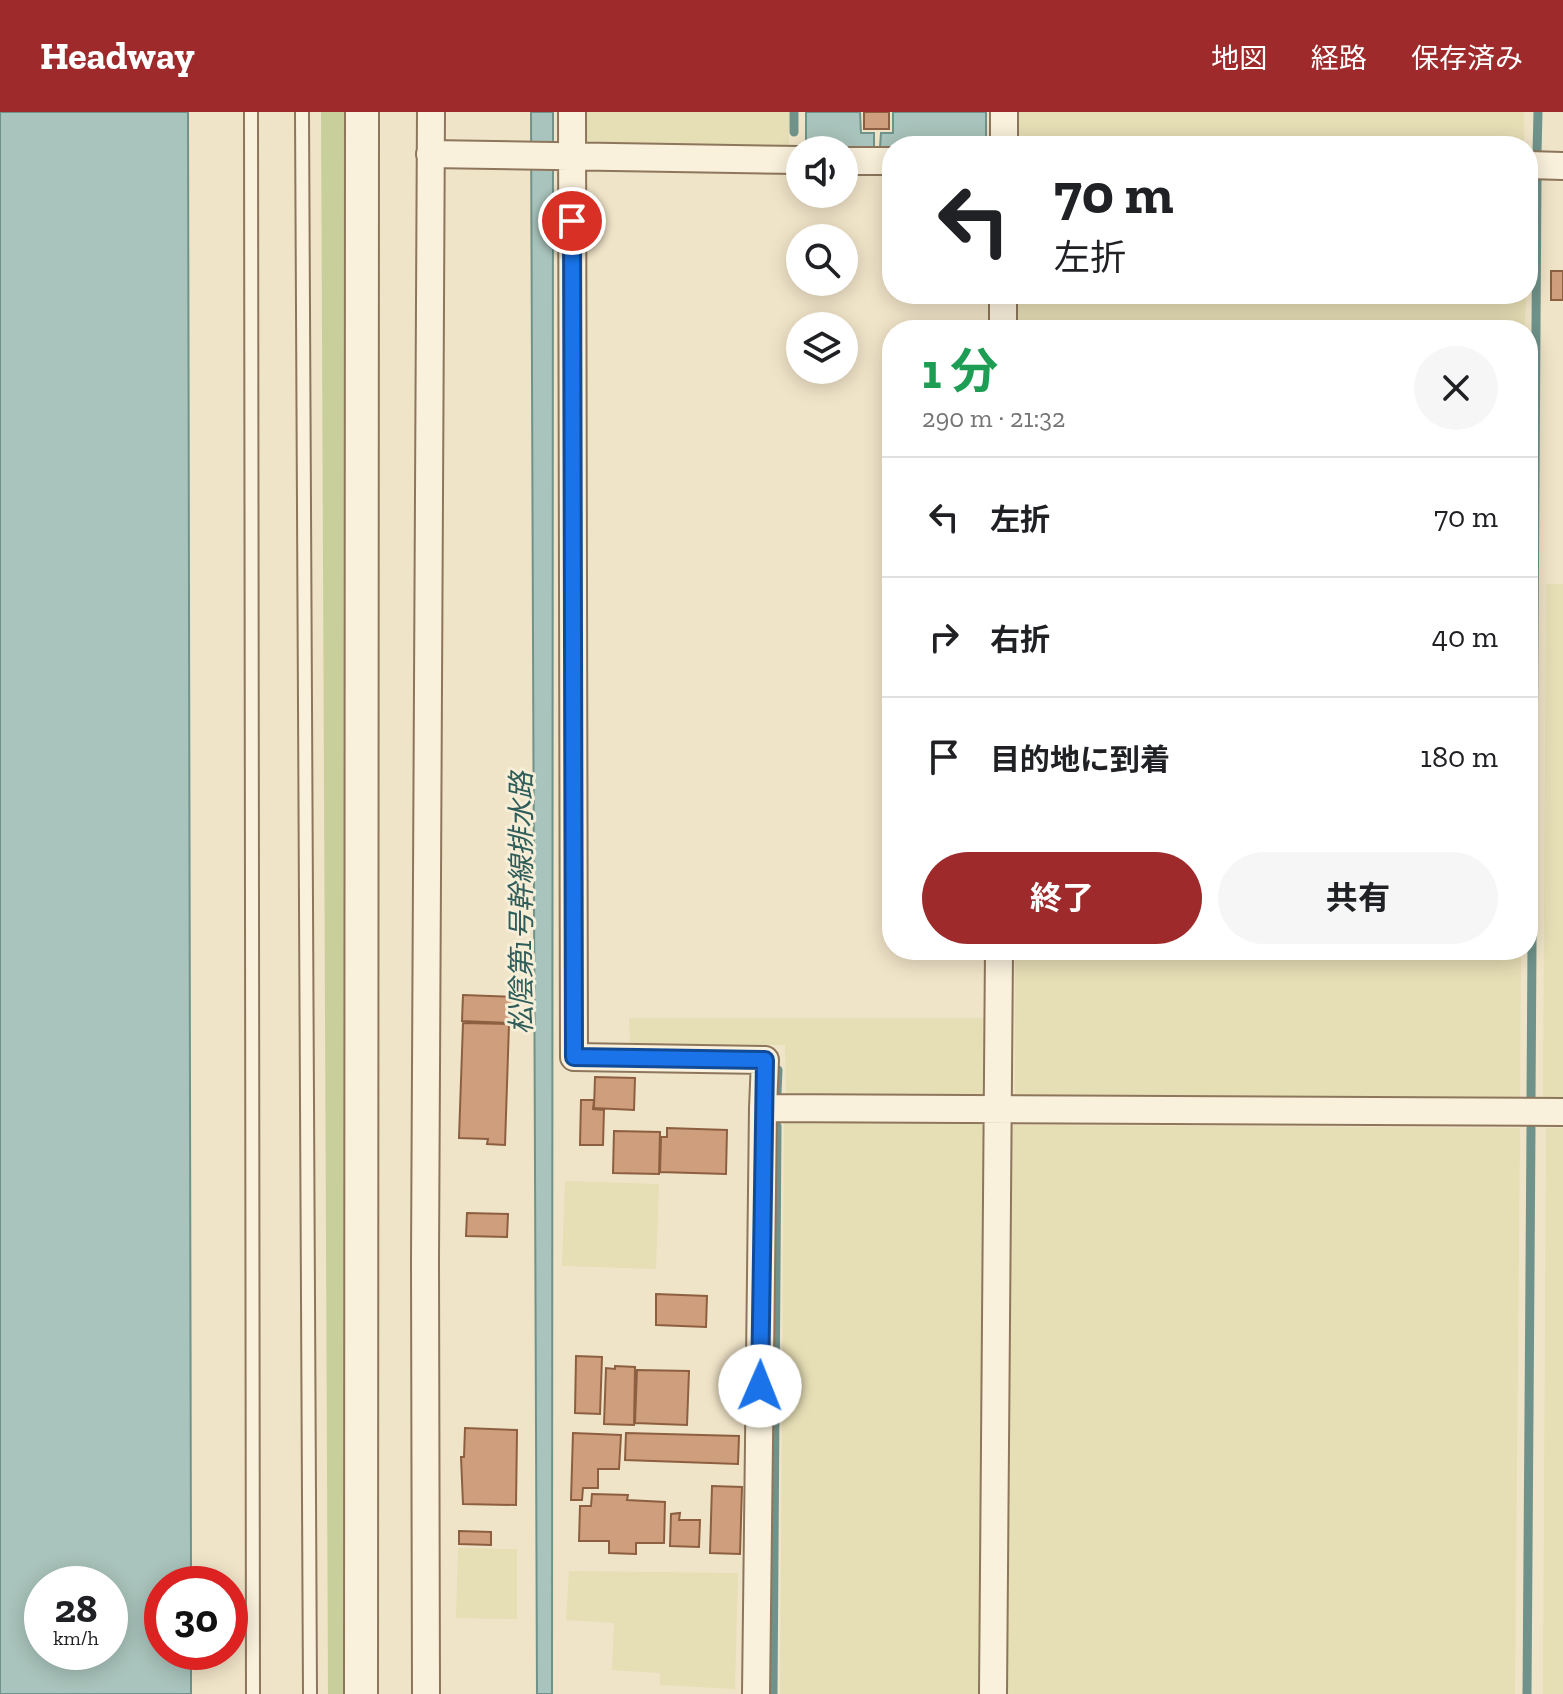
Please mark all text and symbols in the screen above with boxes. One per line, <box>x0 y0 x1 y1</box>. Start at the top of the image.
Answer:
text: Headway <box>40 33 195 79</box>
text: 地図 <box>1211 42 1267 75</box>
text: 経路 <box>1311 42 1367 75</box>
text: 保存済み <box>1411 42 1523 75</box>
map controls <box>786 136 858 384</box>
button: sound <box>786 136 858 208</box>
text: 70 m <box>1054 160 1174 227</box>
icon: left <box>922 168 1026 272</box>
pin <box>538 187 606 255</box>
icon: arrive <box>550 199 594 243</box>
button: search <box>786 224 858 296</box>
text: 左折 <box>1054 236 1126 279</box>
button: layers <box>786 312 858 384</box>
text: 1 分 <box>922 343 998 400</box>
button: close <box>1414 346 1498 430</box>
text: 290 m · 21:32 <box>922 402 1065 434</box>
icon: left <box>922 495 966 539</box>
text: 70 m <box>1434 499 1498 535</box>
text: 左折 <box>990 502 1050 538</box>
icon: right <box>922 615 966 659</box>
text: 40 m <box>1432 619 1498 655</box>
text: 右折 <box>990 622 1050 658</box>
icon: arrive <box>922 735 966 779</box>
text: 180 m <box>1420 739 1498 775</box>
text: 目的地に到着 <box>990 742 1170 778</box>
water label: 松陰第1号幹線排水路 <box>505 770 538 1034</box>
button: 終了 <box>922 852 1202 944</box>
button: 共有 <box>1218 852 1498 944</box>
position arrow <box>718 1344 802 1428</box>
speed limit sign: 30 <box>144 1566 248 1670</box>
text: 28 <box>54 1584 98 1632</box>
text: km/h <box>53 1626 99 1650</box>

